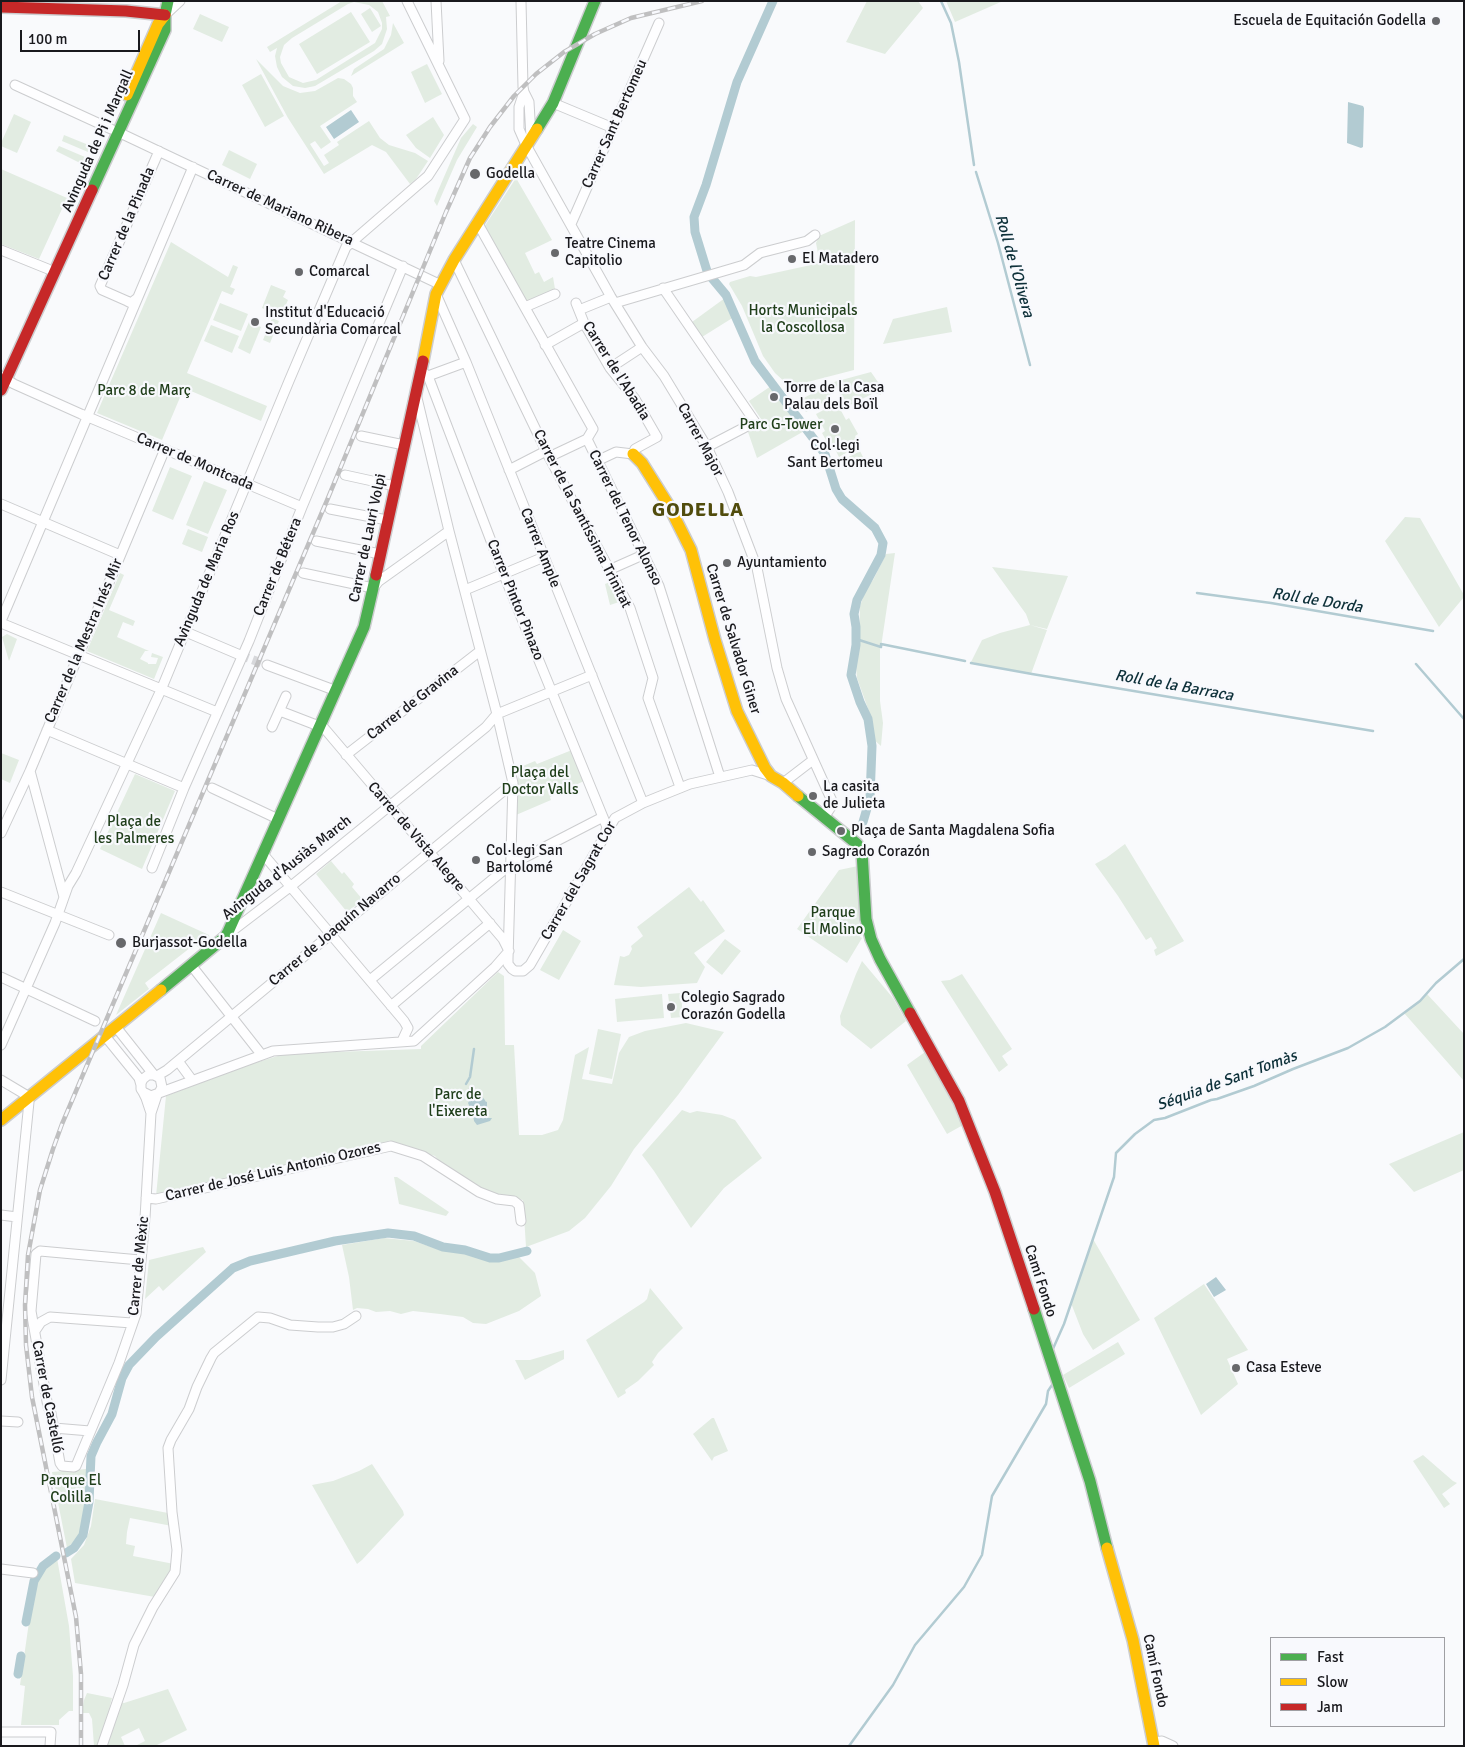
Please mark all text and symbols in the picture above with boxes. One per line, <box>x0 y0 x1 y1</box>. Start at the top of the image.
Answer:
place label: Escuela de Equitación Godella <box>1233 12 1426 30</box>
marker: Escuela de Equitación Godella <box>1430 15 1442 27</box>
scale bar <box>22 20 142 52</box>
text: 100 m <box>28 30 68 48</box>
street label: Carrer Sant Bertomeu <box>578 57 652 191</box>
street label: Avinguda de Pi i Margall <box>58 67 138 215</box>
street label: Carrer de la Pinada <box>95 165 159 283</box>
place label: Godella <box>486 165 535 183</box>
street label: Carrer de Mariano Ribera <box>204 166 356 250</box>
marker: Godella <box>468 167 482 181</box>
water label: Roll de l'Olivera <box>990 212 1038 320</box>
place label: Teatre Cinema Capitolio <box>565 235 656 270</box>
marker: Teatre Cinema Capitolio <box>549 247 561 259</box>
place label: El Matadero <box>802 250 879 268</box>
marker: El Matadero <box>786 253 798 265</box>
place label: Comarcal <box>309 263 370 281</box>
marker: Comarcal <box>293 266 305 278</box>
park label: Horts Municipals la Coscollosa <box>748 302 858 337</box>
place label: Institut d'Educació Secundària Comarcal <box>265 304 401 339</box>
marker: Institut d'Educació Secundària Comarcal <box>249 316 261 328</box>
street label: Carrer de l'Abadia <box>578 318 654 424</box>
place label: Torre de la Casa Palau dels Boïl <box>784 379 884 414</box>
park label: Parc 8 de Març <box>97 382 191 400</box>
marker: Torre de la Casa Palau dels Boïl <box>768 391 780 403</box>
street label: Carrer Major <box>673 400 727 480</box>
park label: Parc G-Tower <box>740 416 822 434</box>
marker: Col·legi Sant Bertomeu <box>829 423 841 435</box>
street label: Carrer de la Santíssima Trinitat <box>529 427 635 611</box>
street label: Carrer de Montcada <box>134 429 256 495</box>
place label: Col·legi Sant Bertomeu <box>787 437 883 472</box>
street label: Carrer del Tenor Alonso <box>584 447 666 589</box>
street label: Carrer de Lauri Volpi <box>346 472 390 604</box>
district label: GODELLA <box>651 499 745 523</box>
street label: Carrer Ample <box>516 505 564 591</box>
street label: Avinguda de Maria Ros <box>170 509 244 649</box>
street label: Carrer de Bétera <box>250 515 306 619</box>
street label: Carrer Pintor Pinazo <box>483 537 547 663</box>
place label: Ayuntamiento <box>737 554 827 572</box>
street label: Carrer de la Mestra Inés Mir <box>41 556 127 726</box>
marker: Ayuntamiento <box>721 557 733 569</box>
street label: Carrer de Salvador Giner <box>702 562 764 716</box>
water label: Roll de Dorda <box>1270 584 1364 618</box>
street label: Carrer de Gravina <box>364 662 462 744</box>
water label: Roll de la Barraca <box>1113 666 1235 706</box>
park label: Plaça del Doctor Valls <box>501 764 579 799</box>
place label: La casita de Julieta <box>823 778 885 813</box>
street label: Carrer de Vista Alegre <box>364 779 468 895</box>
marker: La casita de Julieta <box>807 790 819 802</box>
street label: Avinguda d'Ausiàs March <box>219 812 355 924</box>
park label: Plaça de les Palmeres <box>94 813 174 848</box>
street label: Carrer del Sagrat Cor <box>538 818 620 944</box>
place label: Plaça de Santa Magdalena Sofia <box>851 822 1055 840</box>
marker: Plaça de Santa Magdalena Sofia <box>835 825 847 837</box>
place label: Col·legi San Bartolomé <box>486 842 563 877</box>
place label: Sagrado Corazón <box>822 843 930 861</box>
marker: Sagrado Corazón <box>806 846 818 858</box>
marker: Col·legi San Bartolomé <box>470 854 482 866</box>
street label: Carrer de Joaquín Navarro <box>265 870 405 990</box>
park label: Parque El Molino <box>803 904 863 939</box>
place label: Burjassot-Godella <box>132 934 247 952</box>
marker: Burjassot-Godella <box>114 936 128 950</box>
place label: Colegio Sagrado Corazón Godella <box>681 989 786 1024</box>
marker: Colegio Sagrado Corazón Godella <box>665 1001 677 1013</box>
water label: Séquia de Sant Tomàs <box>1154 1047 1300 1115</box>
park label: Parc de l'Eixereta <box>428 1086 488 1121</box>
street label: Carrer de José Luis Antonio Ozores <box>163 1138 383 1206</box>
street label: Carrer de Mèxic <box>125 1215 153 1317</box>
street label: Camí Fondo <box>1020 1243 1060 1319</box>
street label: Carrer de Castelló <box>27 1339 67 1455</box>
place label: Casa Esteve <box>1246 1359 1322 1377</box>
marker: Casa Esteve <box>1230 1362 1242 1374</box>
park label: Parque El Colilla <box>41 1472 101 1507</box>
street label: Camí Fondo <box>1138 1632 1172 1710</box>
legend <box>1270 1637 1445 1727</box>
text: Fast <box>1317 1648 1344 1666</box>
text: Slow <box>1317 1673 1348 1691</box>
text: Jam <box>1317 1698 1343 1716</box>

